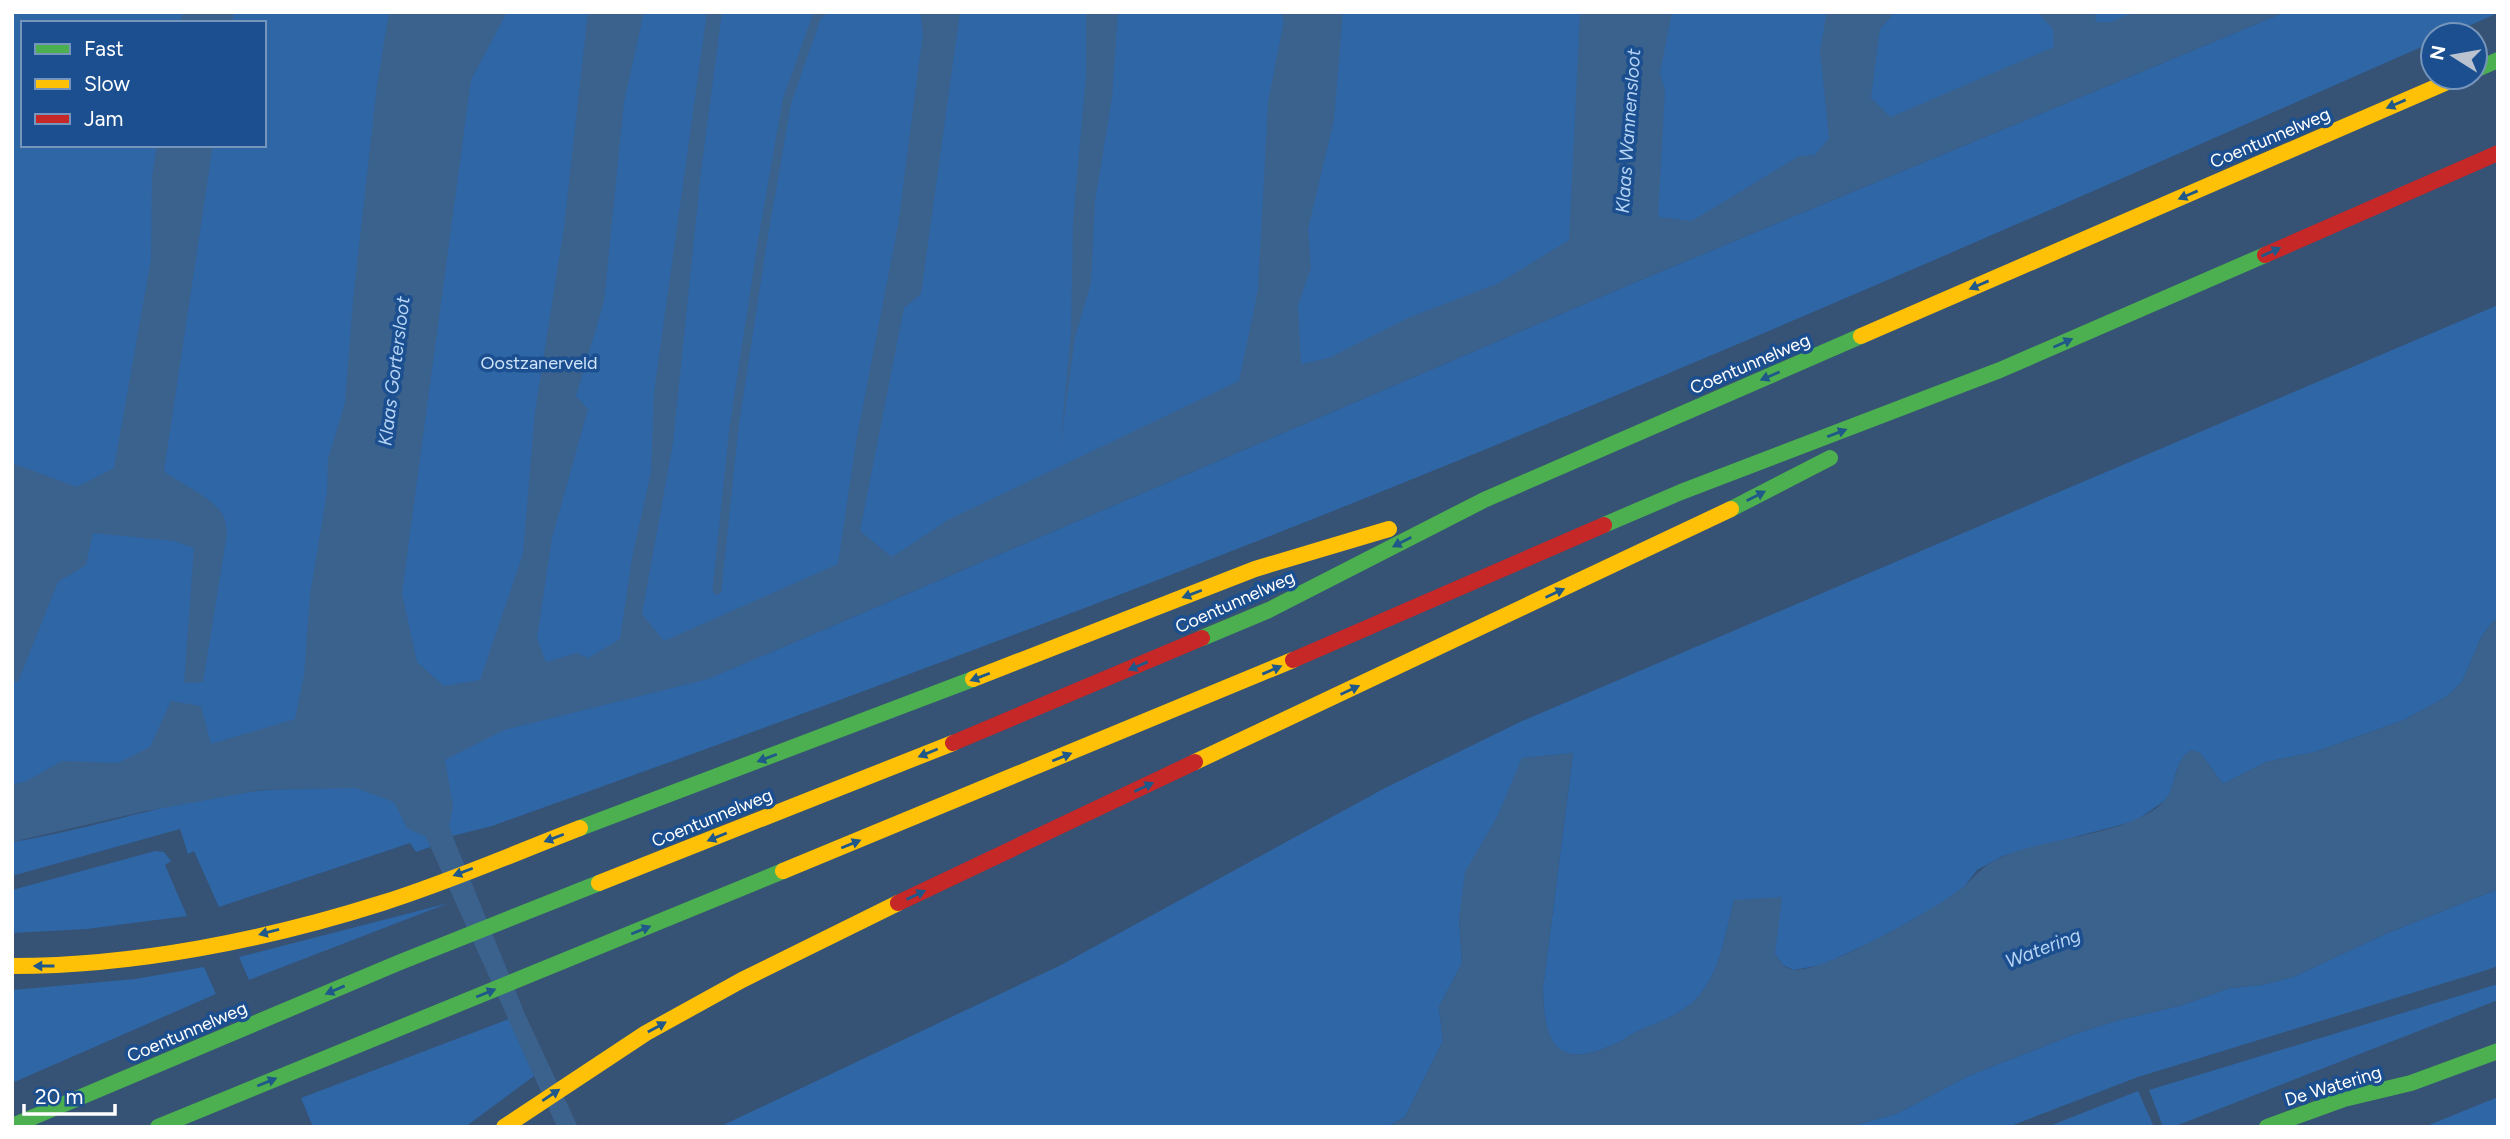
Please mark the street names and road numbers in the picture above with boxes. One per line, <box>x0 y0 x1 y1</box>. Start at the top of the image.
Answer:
street label: Coentunnelweg <box>2207 103 2333 173</box>
street label: Coentunnelweg <box>1687 329 1813 399</box>
street label: Coentunnelweg <box>1172 566 1298 638</box>
street label: Coentunnelweg <box>648 784 776 852</box>
street label: Coentunnelweg <box>124 997 250 1067</box>
street label: De Watering <box>2282 1061 2384 1111</box>

